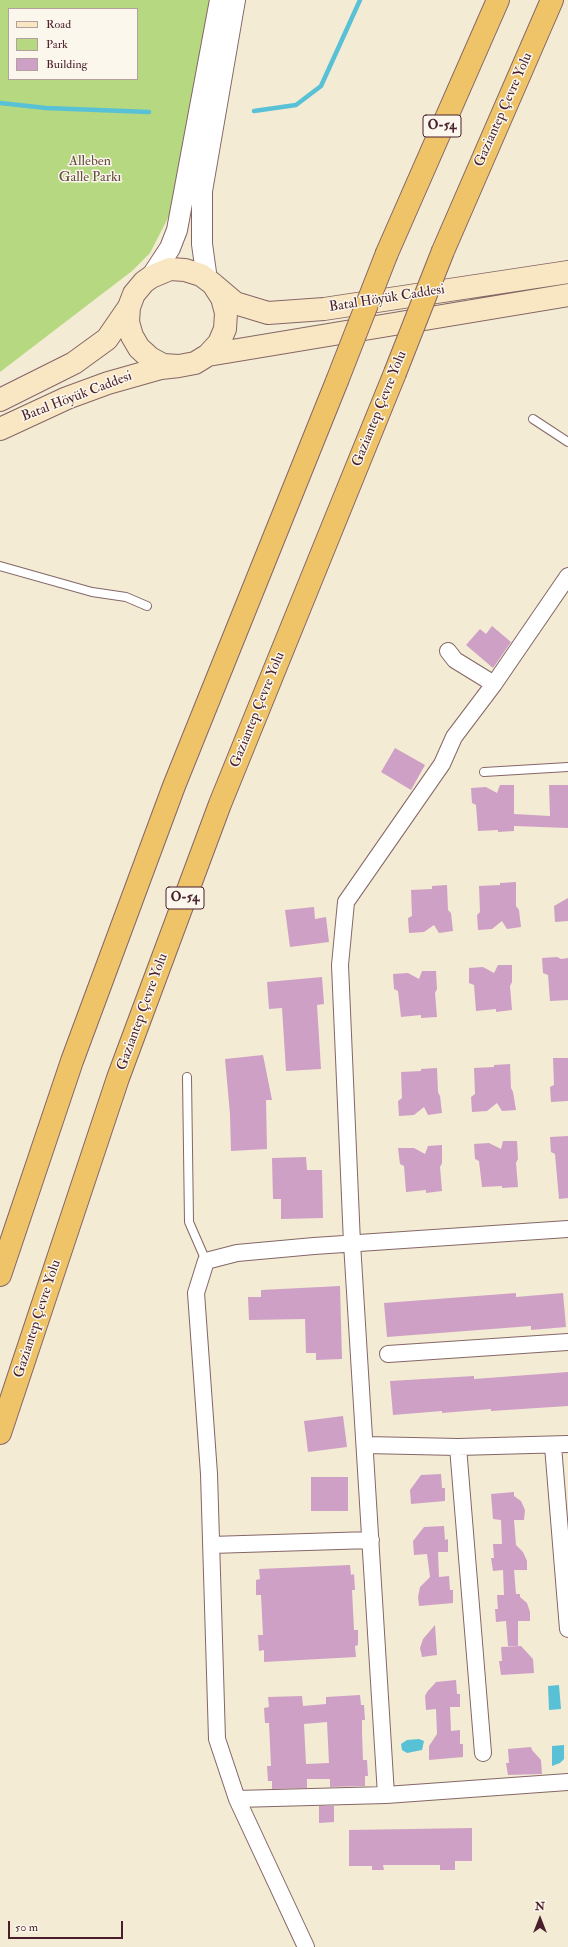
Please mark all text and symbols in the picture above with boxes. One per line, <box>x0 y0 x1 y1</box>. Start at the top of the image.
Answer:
legend <box>8 8 138 80</box>
text: Road <box>46 17 71 32</box>
text: Park <box>46 37 68 52</box>
street label: Gaziantep Çevre Yolu <box>471 50 537 170</box>
text: Building <box>46 57 87 72</box>
road number: O-54 <box>423 115 461 137</box>
park label: Alleben Galle Parkı <box>59 154 121 186</box>
street label: Batal Höyük Caddesi <box>328 282 446 316</box>
street label: Gaziantep Çevre Yolu <box>349 349 411 469</box>
street label: Batal Höyük Caddesi <box>19 368 135 426</box>
street label: Gaziantep Çevre Yolu <box>227 650 289 770</box>
road number: O-54 <box>166 887 204 909</box>
street label: Gaziantep Çevre Yolu <box>114 951 172 1073</box>
street label: Gaziantep Çevre Yolu <box>11 1258 65 1380</box>
north arrow <box>520 1899 560 1939</box>
text: N <box>535 1900 545 1913</box>
scale bar <box>10 1913 125 1939</box>
text: 50 m <box>15 1920 38 1935</box>

